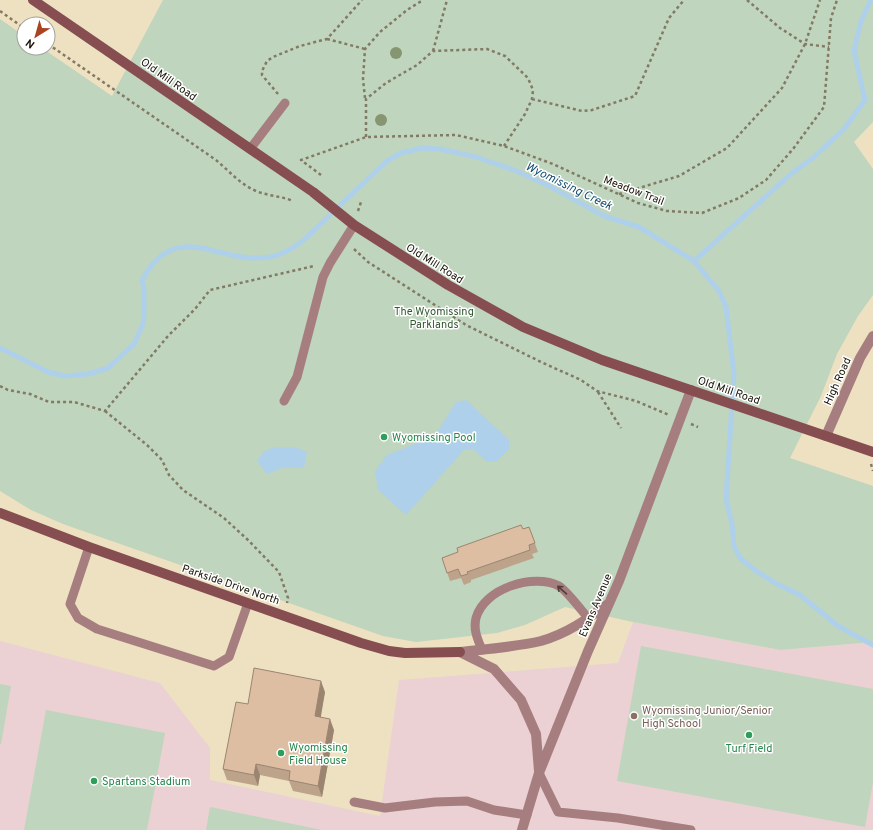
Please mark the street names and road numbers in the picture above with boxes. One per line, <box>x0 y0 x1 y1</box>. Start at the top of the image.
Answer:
street label: Old Mill Road <box>138 55 199 104</box>
street label: Meadow Trail <box>601 173 666 209</box>
street label: Old Mill Road <box>403 241 466 287</box>
street label: High Road <box>821 355 855 408</box>
street label: Old Mill Road <box>696 374 762 408</box>
street label: Parkside Drive North <box>180 562 281 608</box>
street label: Evans Avenue <box>576 571 616 639</box>

